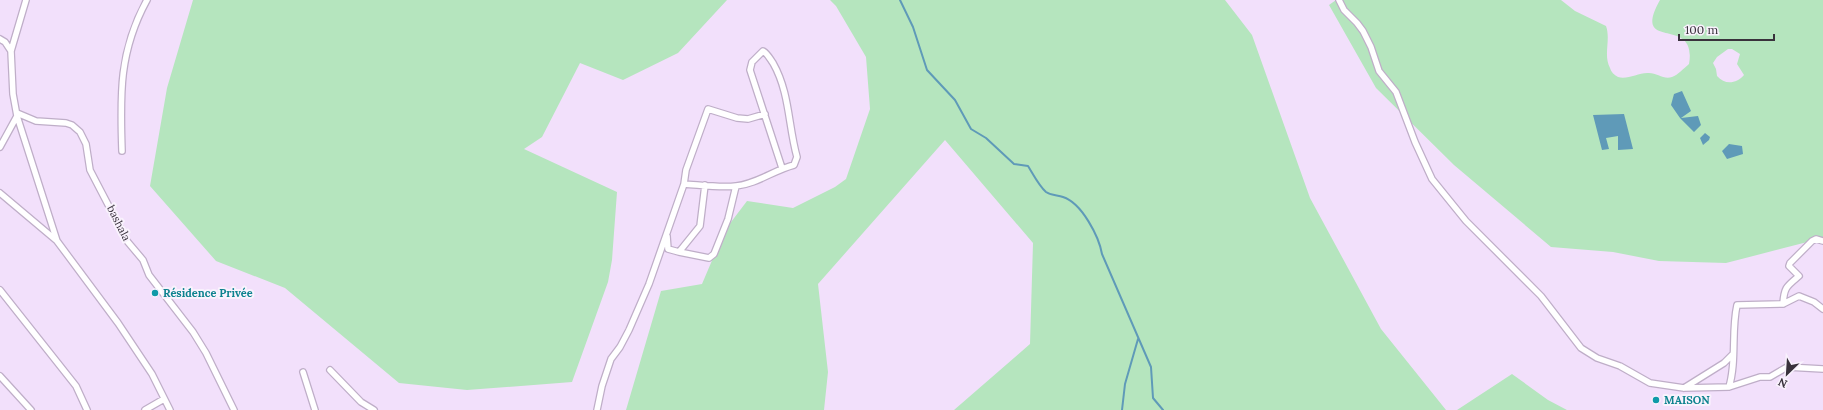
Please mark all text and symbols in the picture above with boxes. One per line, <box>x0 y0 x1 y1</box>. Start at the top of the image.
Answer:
scale bar <box>1679 16 1774 42</box>
text: 100 m <box>1685 22 1718 37</box>
street label: bashala <box>104 203 134 243</box>
place label: Résidence Privée <box>163 286 253 300</box>
marker: Résidence Privée <box>150 288 160 298</box>
north arrow <box>1767 354 1807 394</box>
text: N <box>1776 375 1790 391</box>
place label: MAISON <box>1664 393 1710 407</box>
marker: MAISON <box>1651 395 1661 405</box>

